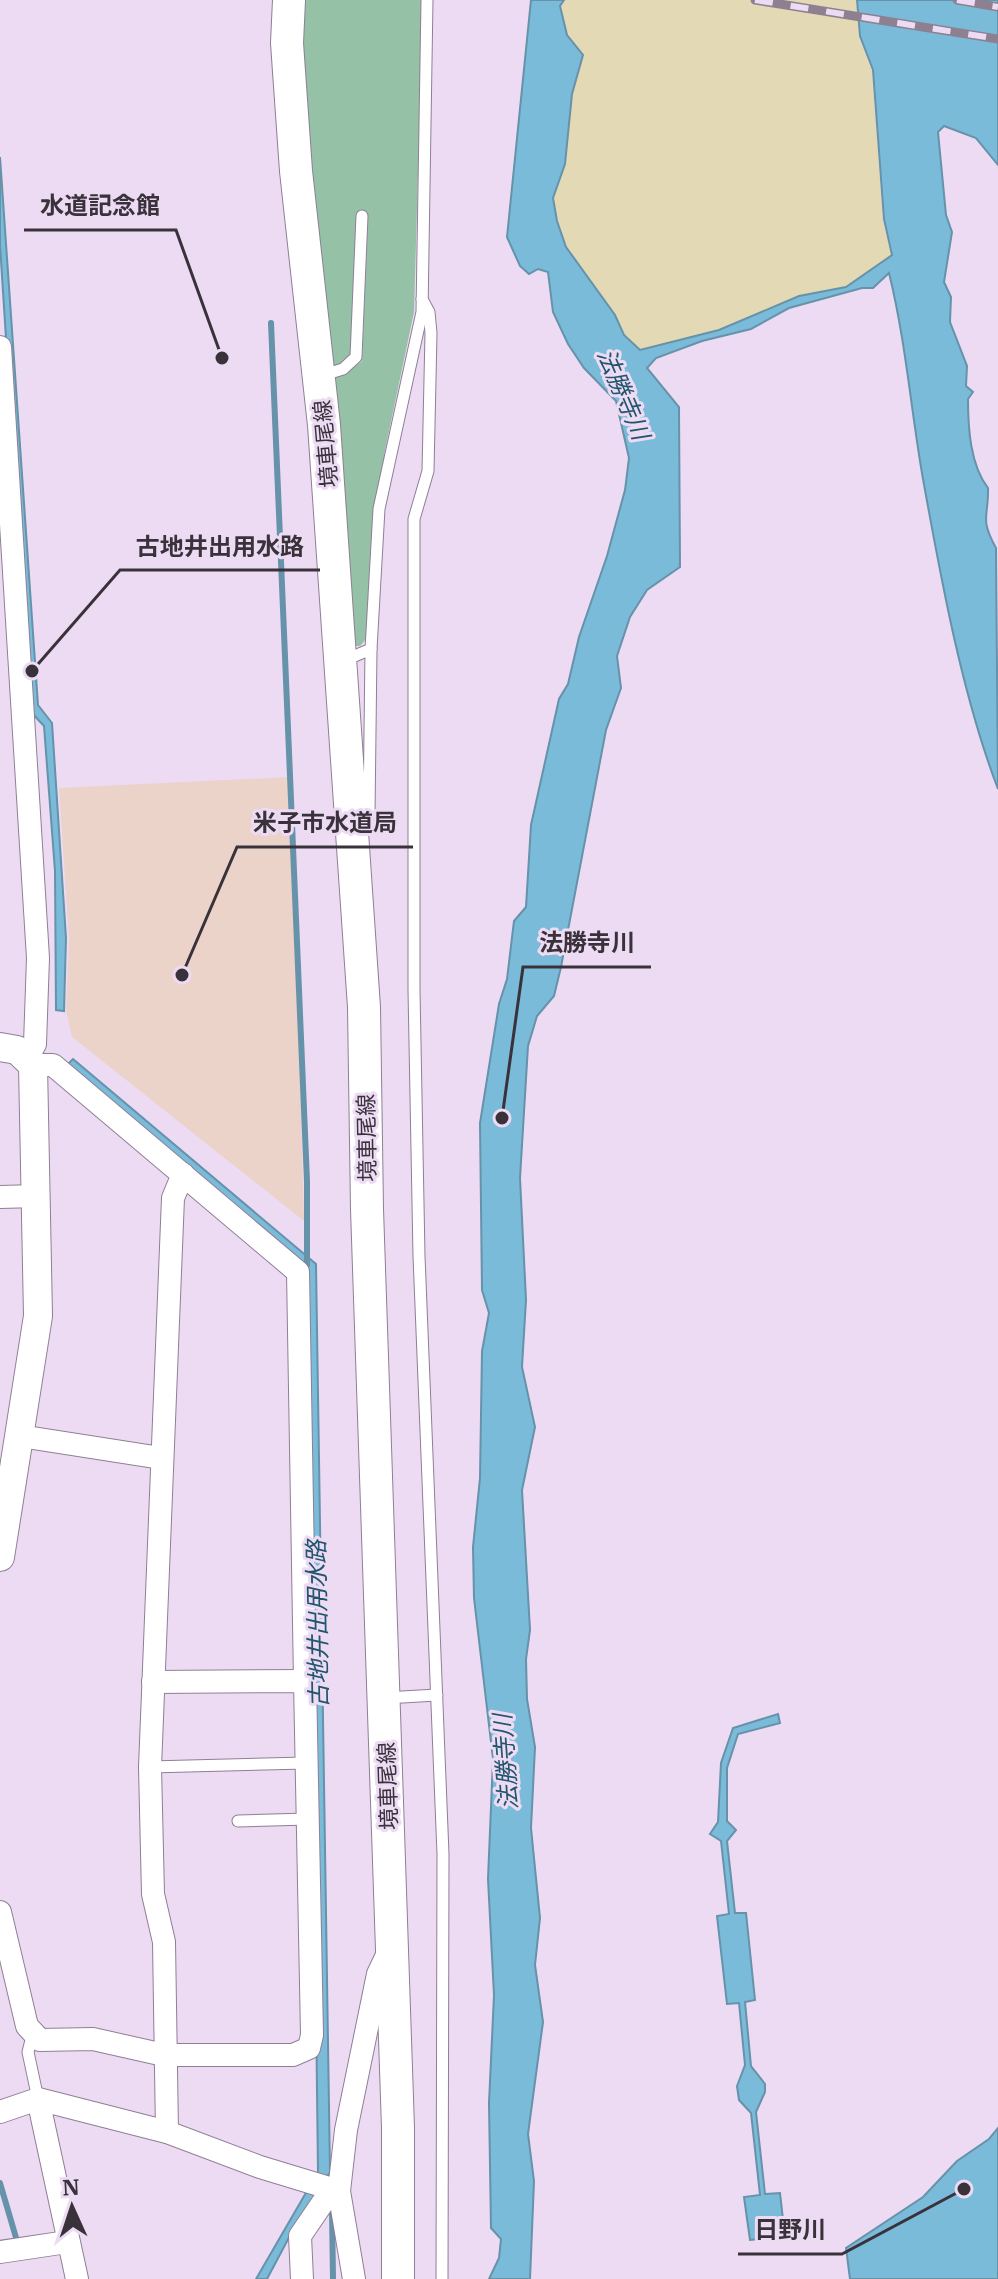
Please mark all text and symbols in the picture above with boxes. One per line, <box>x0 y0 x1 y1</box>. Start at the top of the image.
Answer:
callout: 水道記念館 <box>24 182 176 230</box>
text: 水道記念館 <box>40 189 160 221</box>
water label: 法勝寺川 <box>591 344 659 447</box>
street label: 境車尾線 <box>307 399 343 489</box>
callout: 古地井出用水路 <box>120 522 320 570</box>
text: 古地井出用水路 <box>136 530 304 562</box>
callout: 米子市水道局 <box>237 799 413 847</box>
text: 米子市水道局 <box>253 806 397 838</box>
callout: 法勝寺川 <box>523 919 651 967</box>
text: 法勝寺川 <box>539 926 635 958</box>
street label: 境車尾線 <box>351 1094 381 1182</box>
water label: 古地井出用水路 <box>300 1538 334 1708</box>
water label: 法勝寺川 <box>485 1710 524 1811</box>
street label: 境車尾線 <box>371 1742 403 1830</box>
north arrow <box>32 2167 112 2247</box>
text: N <box>61 2172 80 2201</box>
callout: 日野川 <box>738 2206 842 2254</box>
text: 日野川 <box>754 2213 826 2245</box>

